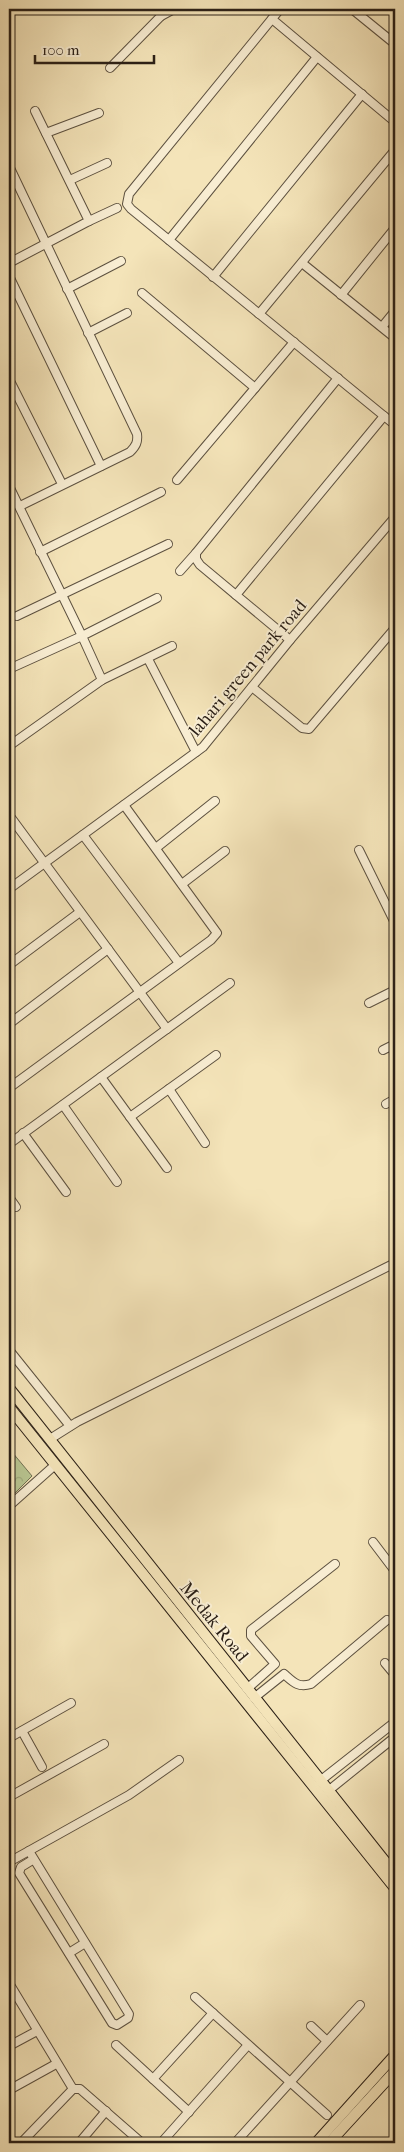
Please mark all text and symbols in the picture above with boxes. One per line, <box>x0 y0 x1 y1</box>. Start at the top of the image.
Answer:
scale bar <box>35 32 154 64</box>
text: 100 m <box>42 41 80 59</box>
street label: lahari green park road <box>184 595 311 741</box>
street label: Medak Road <box>175 1578 253 1666</box>

